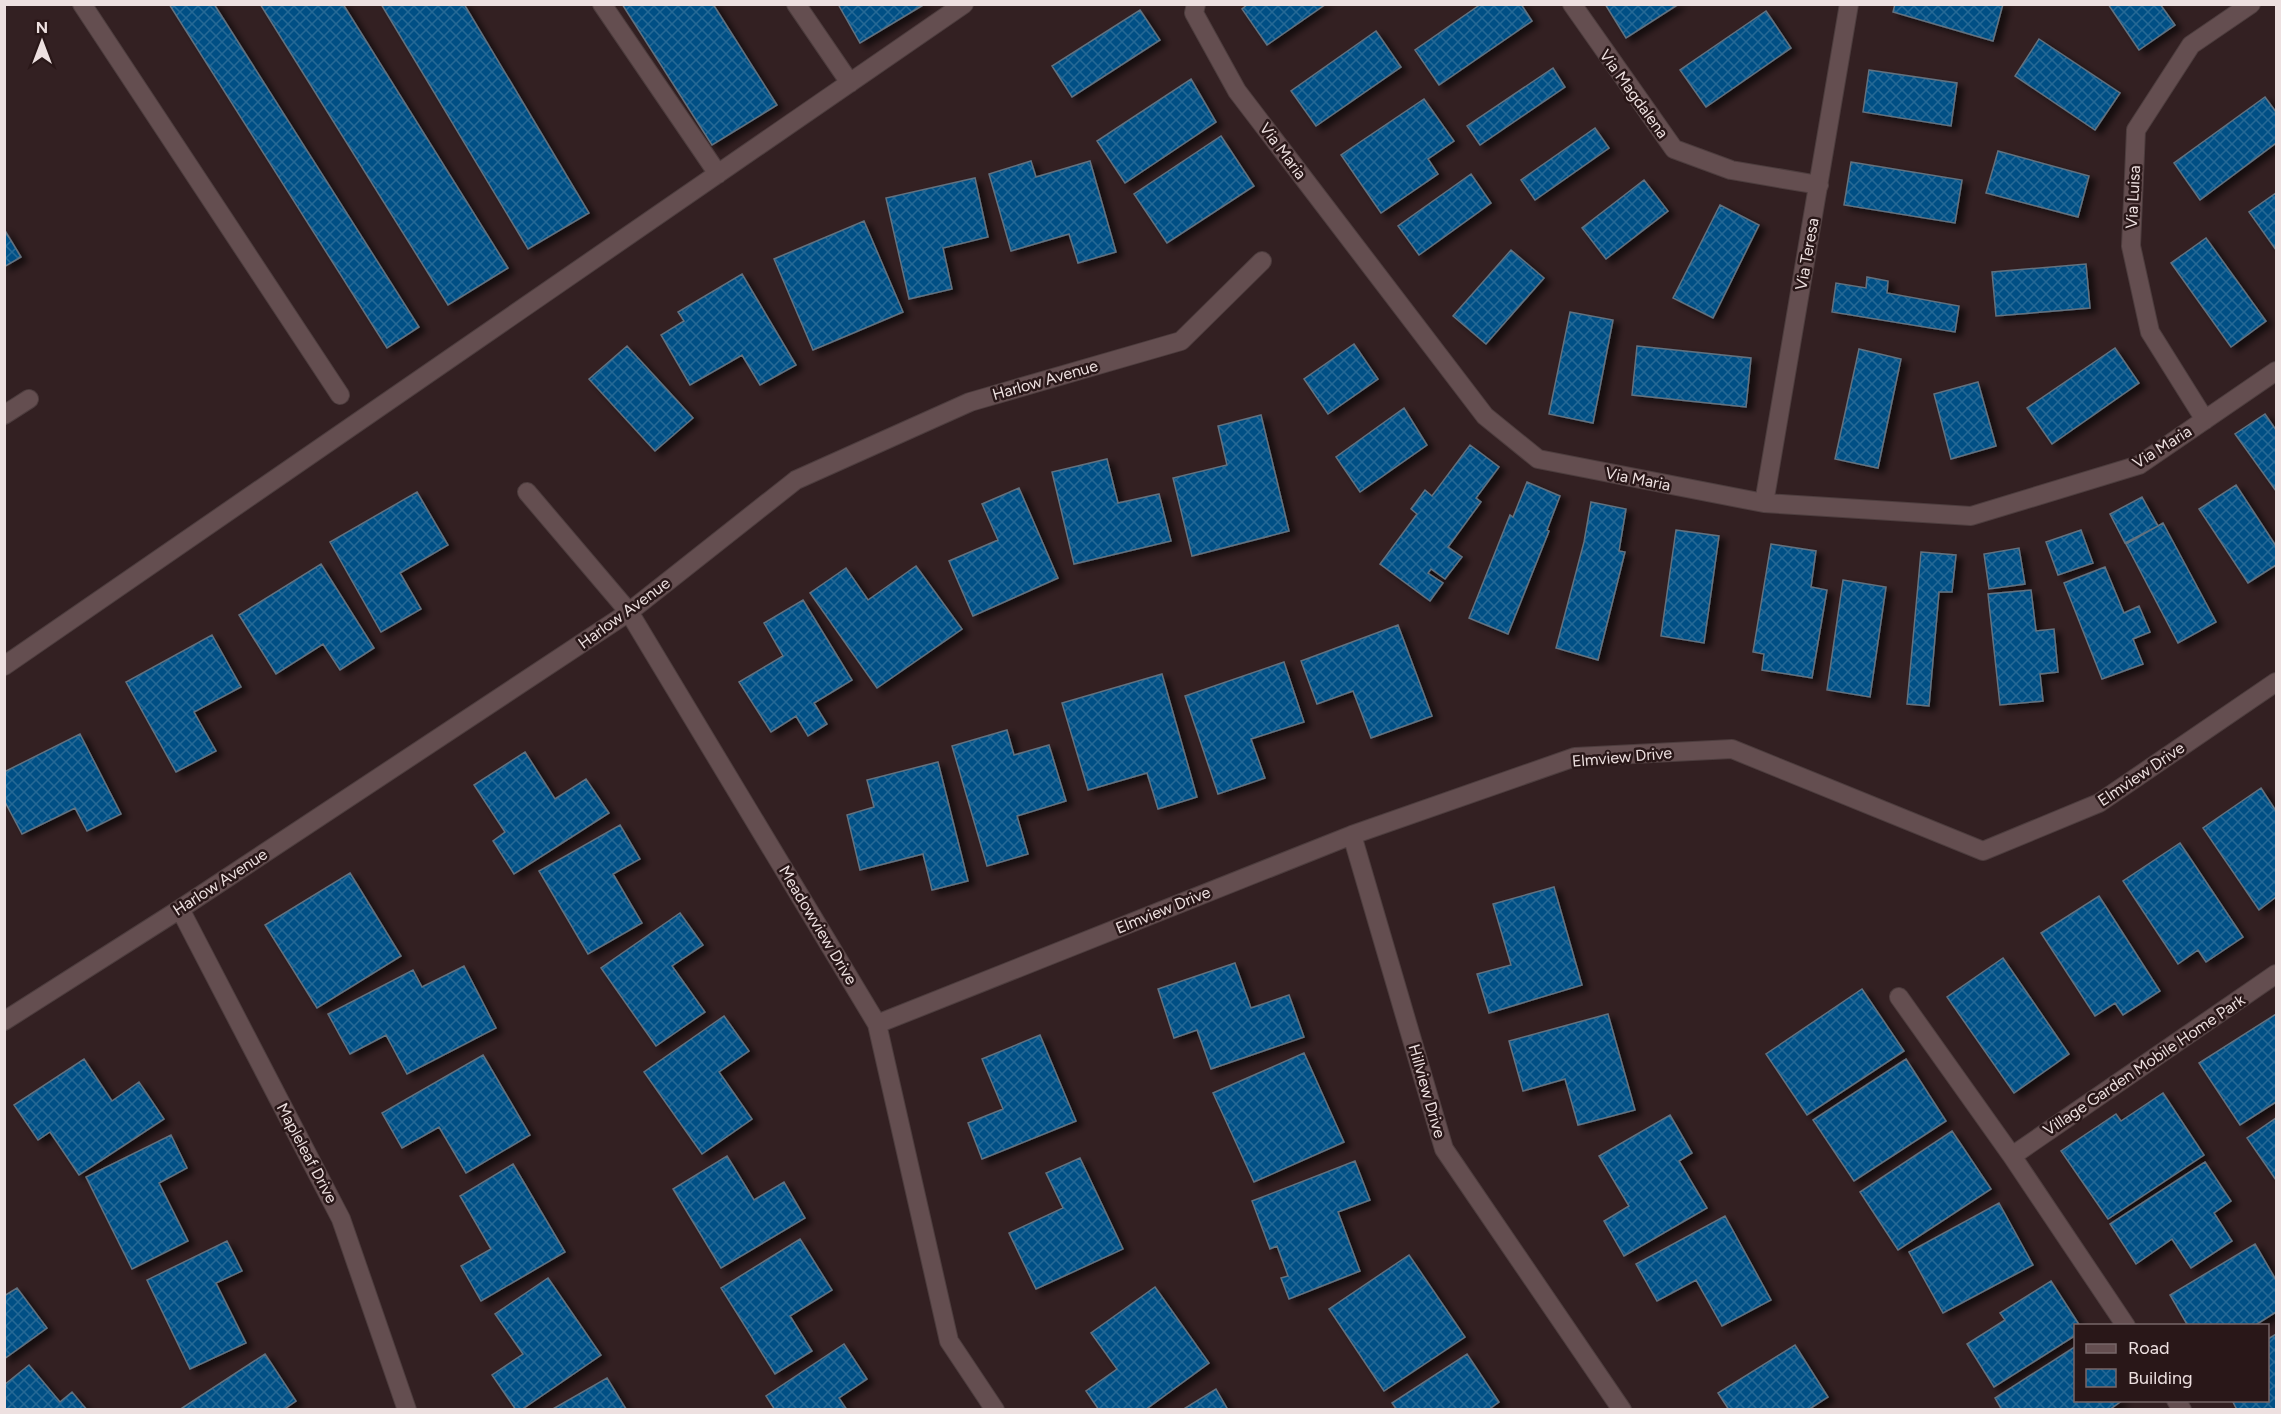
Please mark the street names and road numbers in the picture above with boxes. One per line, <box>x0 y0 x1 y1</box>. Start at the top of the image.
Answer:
street label: Via Magdalena <box>1595 46 1673 142</box>
street label: Via Maria <box>1256 119 1310 183</box>
street label: Via Luisa <box>2122 165 2144 229</box>
street label: Via Teresa <box>1791 216 1823 292</box>
street label: Harlow Avenue <box>990 356 1100 404</box>
street label: Via Maria <box>2129 421 2195 473</box>
street label: Via Maria <box>1604 463 1672 495</box>
street label: Harlow Avenue <box>574 573 674 653</box>
street label: Elmview Drive <box>2094 738 2188 810</box>
street label: Elmview Drive <box>1571 743 1673 771</box>
street label: Harlow Avenue <box>169 844 271 920</box>
street label: Meadowview Drive <box>775 862 861 988</box>
street label: Elmview Drive <box>1113 882 1213 938</box>
street label: Village Garden Mobile Home Park <box>2040 990 2249 1140</box>
street label: Hillview Drive <box>1405 1042 1450 1140</box>
street label: Mapleleaf Drive <box>273 1100 341 1207</box>

